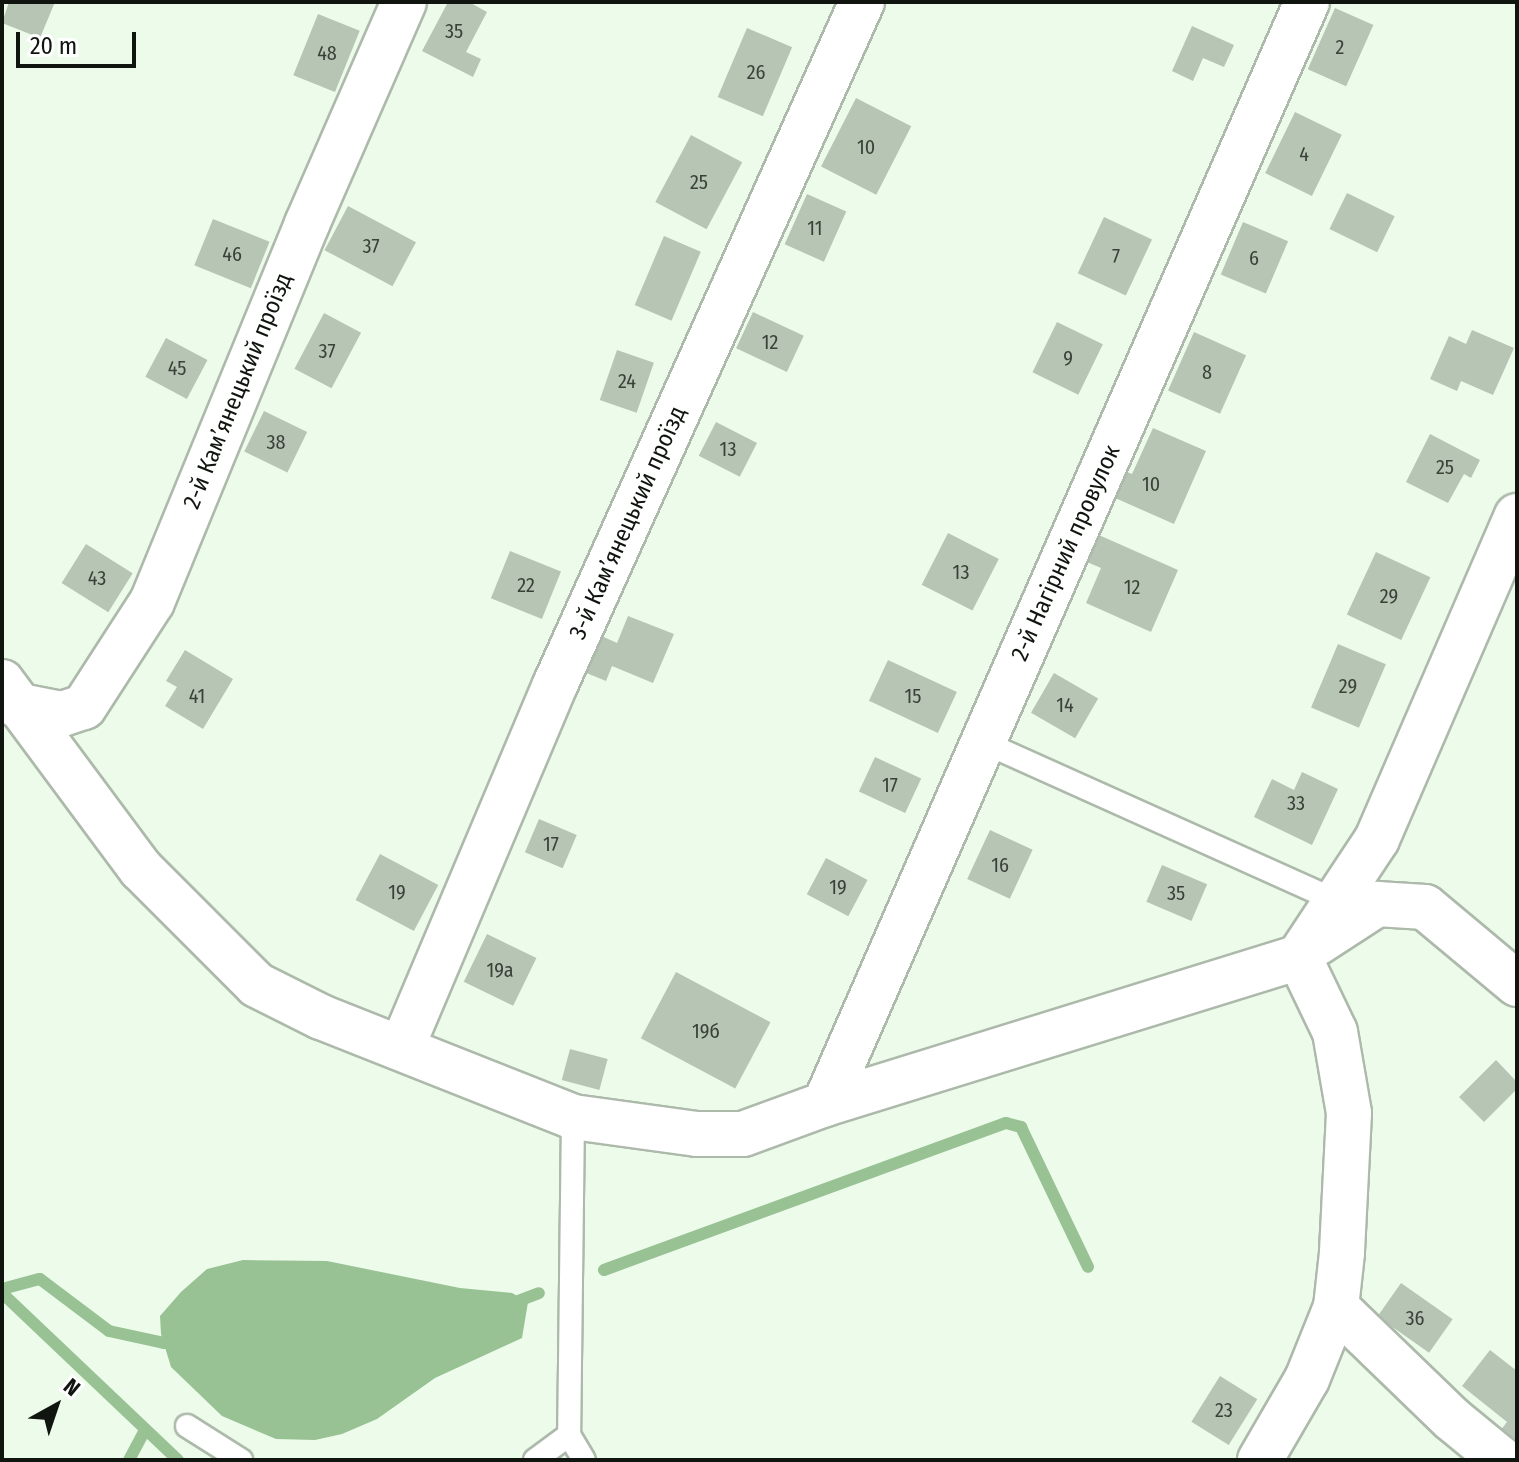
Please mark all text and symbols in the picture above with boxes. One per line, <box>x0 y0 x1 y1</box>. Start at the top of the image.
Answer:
scale bar <box>20 16 140 66</box>
house number: 35 <box>445 19 463 43</box>
text: 20 m <box>30 32 77 60</box>
house number: 2 <box>1336 35 1344 59</box>
house number: 48 <box>317 41 337 65</box>
house number: 26 <box>747 60 765 84</box>
house number: 10 <box>857 135 875 159</box>
house number: 4 <box>1299 142 1309 166</box>
house number: 25 <box>690 170 708 194</box>
house number: 11 <box>807 216 823 240</box>
house number: 37 <box>362 234 380 258</box>
house number: 46 <box>222 242 242 266</box>
house number: 7 <box>1112 244 1120 268</box>
house number: 6 <box>1249 246 1259 270</box>
street label: 2-й Камʼянецький проїзд <box>177 269 299 513</box>
house number: 12 <box>762 330 778 354</box>
house number: 37 <box>318 339 336 363</box>
house number: 9 <box>1063 346 1073 370</box>
house number: 45 <box>168 356 186 380</box>
house number: 8 <box>1202 360 1212 384</box>
house number: 24 <box>618 369 636 393</box>
street label: 3-й Камʼянецький проїзд <box>564 402 692 644</box>
house number: 38 <box>266 430 286 454</box>
house number: 13 <box>720 437 736 461</box>
street label: 2-й Нагірний провулок <box>1005 441 1127 665</box>
house number: 25 <box>1436 455 1454 479</box>
house number: 10 <box>1142 472 1160 496</box>
house number: 13 <box>953 560 969 584</box>
house number: 43 <box>88 566 106 590</box>
house number: 22 <box>517 573 535 597</box>
house number: 12 <box>1124 575 1140 599</box>
house number: 29 <box>1380 584 1398 608</box>
house number: 29 <box>1339 674 1357 698</box>
house number: 41 <box>189 684 205 708</box>
house number: 15 <box>905 684 921 708</box>
house number: 14 <box>1056 693 1074 717</box>
house number: 17 <box>882 773 898 797</box>
house number: 33 <box>1287 791 1305 815</box>
house number: 17 <box>543 832 559 856</box>
house number: 16 <box>991 853 1009 877</box>
house number: 19 <box>829 875 847 899</box>
house number: 19 <box>388 880 406 904</box>
house number: 35 <box>1167 881 1185 905</box>
house number: 19а <box>486 958 514 982</box>
house number: 19б <box>692 1019 720 1043</box>
house number: 36 <box>1406 1306 1424 1330</box>
north arrow <box>16 1366 96 1446</box>
text: N <box>58 1373 85 1402</box>
house number: 23 <box>1215 1398 1233 1422</box>

